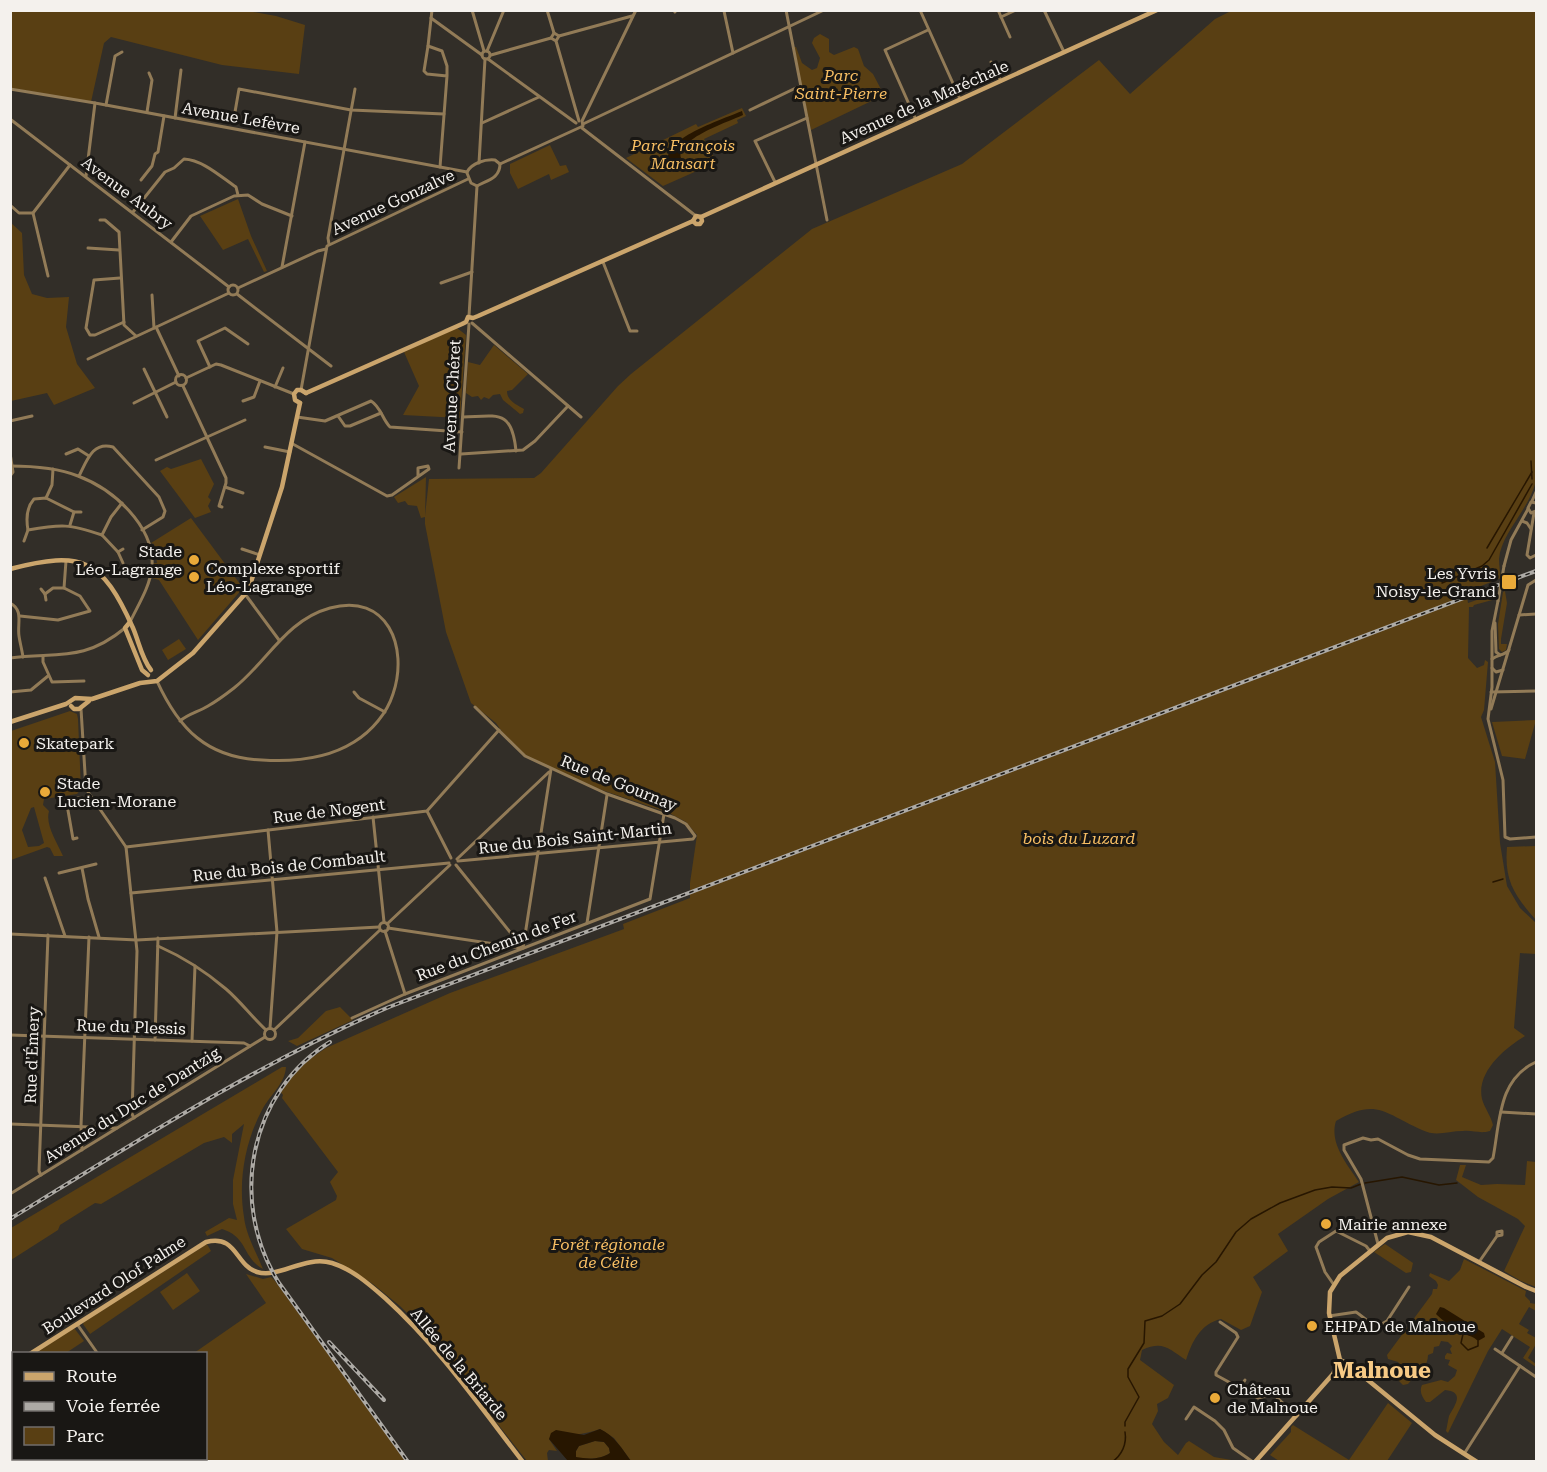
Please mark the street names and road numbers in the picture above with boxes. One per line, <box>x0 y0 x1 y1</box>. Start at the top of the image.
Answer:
street label: Avenue de la Maréchale <box>837 56 1012 148</box>
street label: Avenue Lefèvre <box>181 98 302 138</box>
street label: Avenue Aubry <box>78 153 177 234</box>
street label: Avenue Gonzalve <box>329 165 458 239</box>
street label: Avenue Chéret <box>440 339 464 453</box>
street label: Rue de Gournay <box>558 751 681 815</box>
street label: Rue de Nogent <box>272 795 386 827</box>
street label: Rue du Bois Saint-Martin <box>477 818 673 858</box>
street label: Rue du Bois de Combault <box>192 846 386 886</box>
street label: Rue du Chemin de Fer <box>413 907 579 985</box>
street label: Rue d'Émery <box>21 1005 43 1104</box>
street label: Rue du Plessis <box>76 1016 187 1038</box>
street label: Avenue du Duc de Dantzig <box>41 1043 224 1167</box>
street label: Boulevard Olof Palme <box>39 1231 189 1338</box>
street label: Allée de la Briarde <box>407 1304 511 1424</box>

